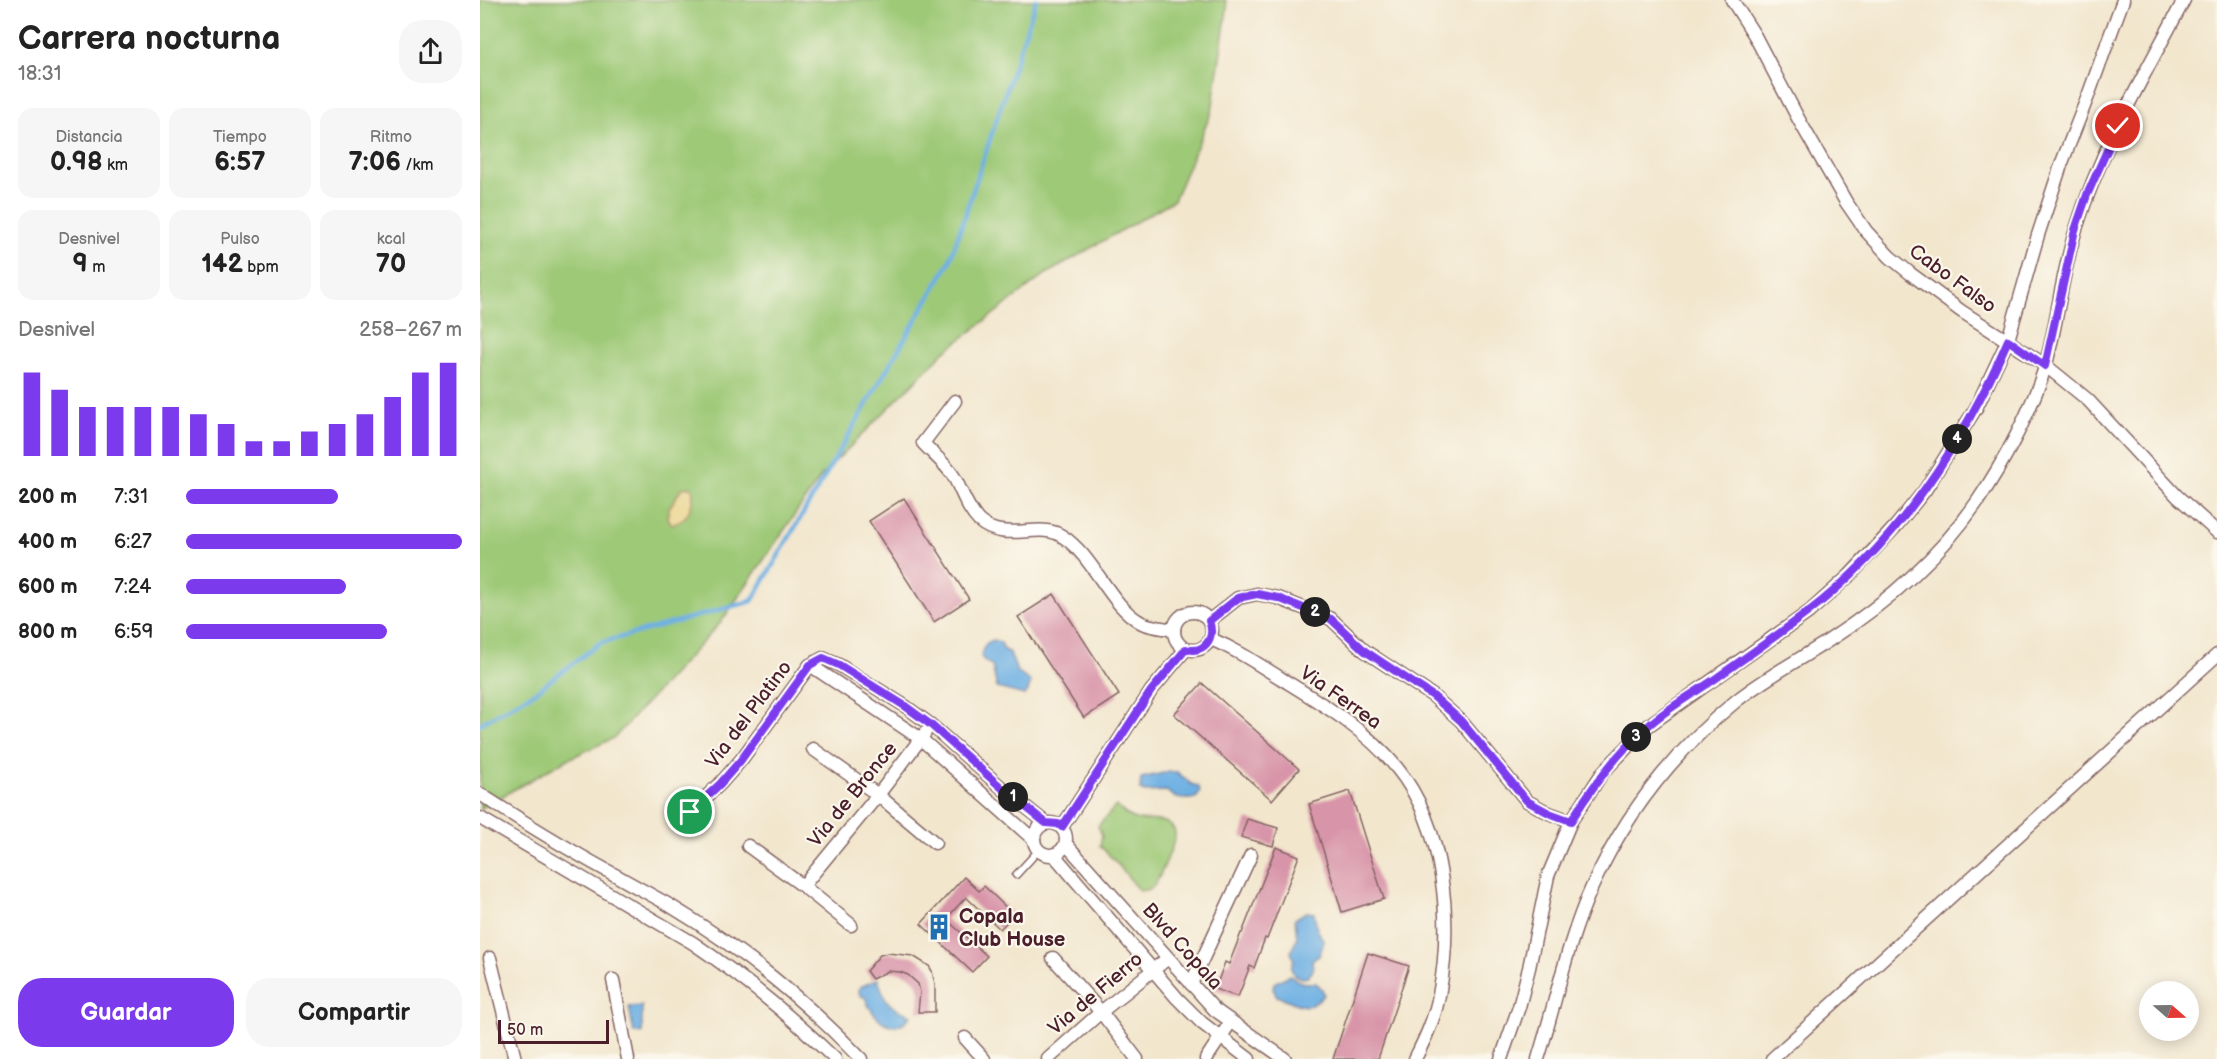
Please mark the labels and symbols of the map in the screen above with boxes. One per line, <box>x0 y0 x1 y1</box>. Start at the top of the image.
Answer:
pin <box>2092 100 2143 151</box>
street label: Cabo Falso <box>1904 239 2001 318</box>
pin: 4 <box>1942 424 1972 454</box>
pin: 2 <box>1300 597 1330 627</box>
street label: Via del Platino <box>701 656 797 773</box>
street label: Via Ferrea <box>1295 661 1386 735</box>
pin: 3 <box>1621 722 1651 752</box>
street label: Via de Bronce <box>803 737 903 852</box>
pin: 1 <box>998 782 1028 812</box>
pin <box>664 786 715 837</box>
street label: Blvd Copala <box>1137 898 1227 995</box>
place label: Copala Club House <box>959 905 1065 952</box>
building icon: Copala Club House <box>924 912 954 942</box>
street label: Via de Fierro <box>1043 947 1148 1040</box>
north arrow <box>2139 981 2199 1041</box>
scale bar <box>498 1017 609 1044</box>

